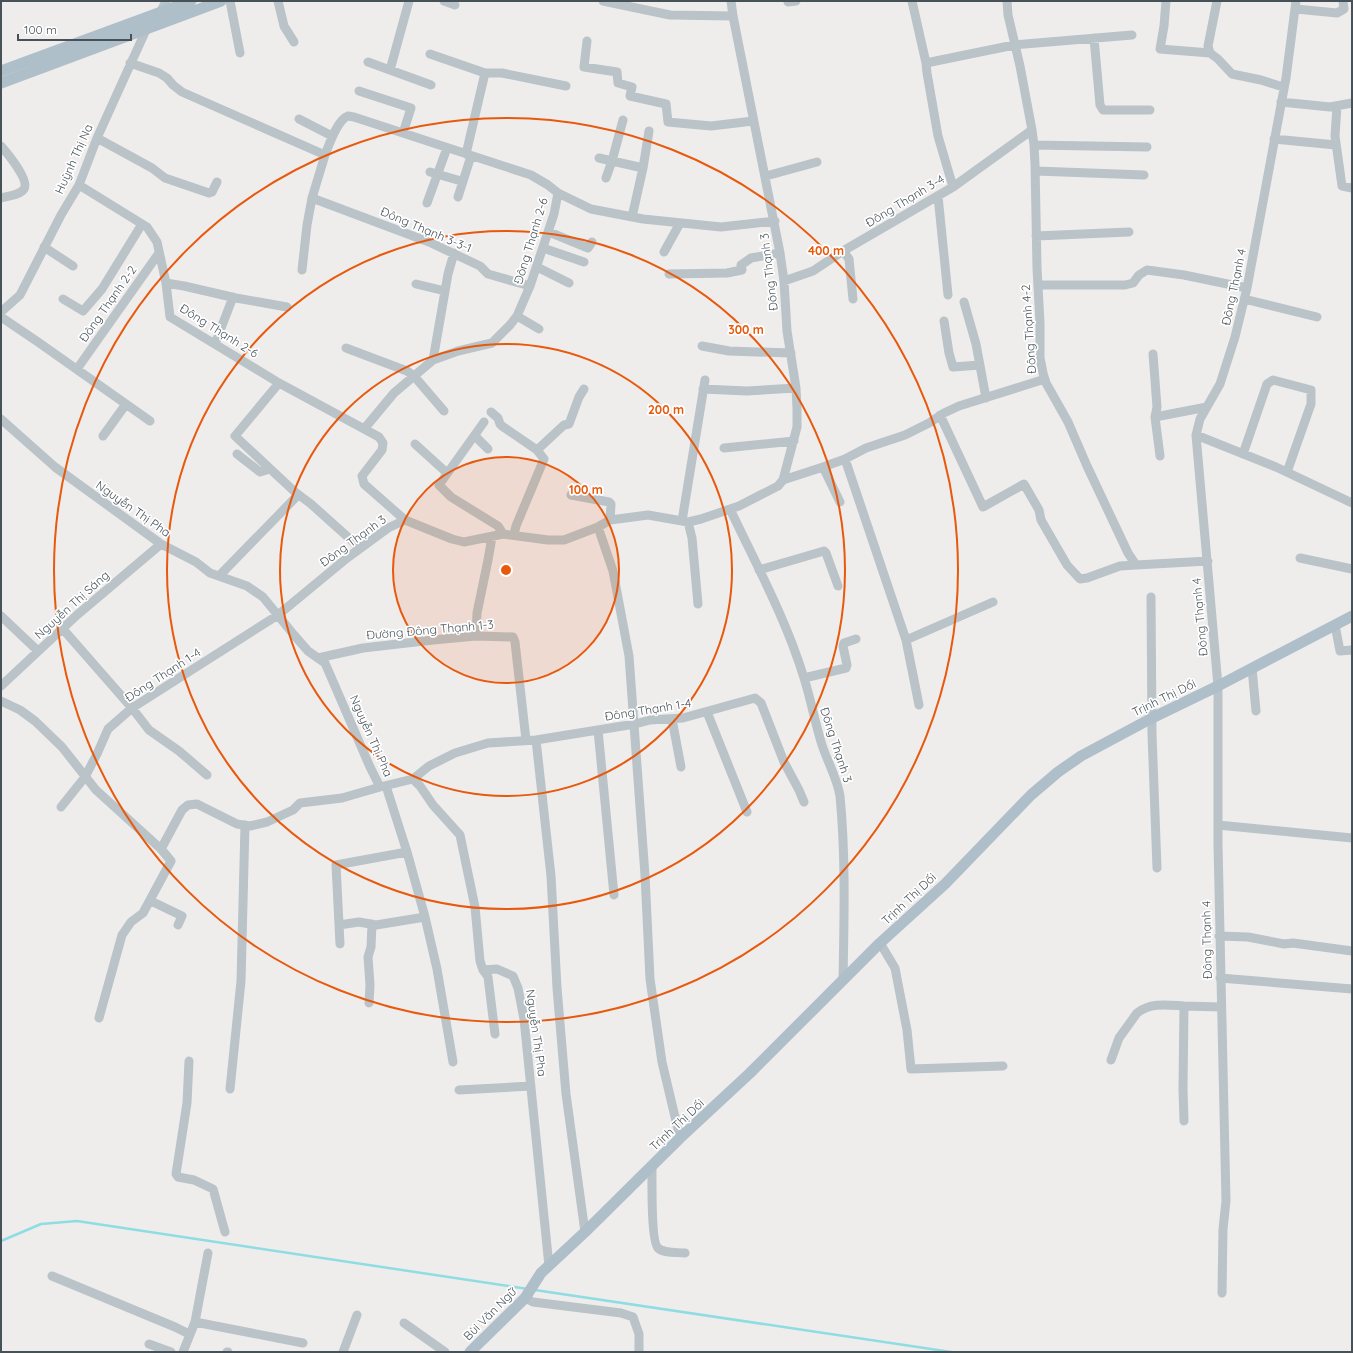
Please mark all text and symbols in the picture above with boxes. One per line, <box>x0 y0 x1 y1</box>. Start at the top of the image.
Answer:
scale bar <box>18 16 131 42</box>
text: 100 m <box>24 22 57 37</box>
street label: Huỳnh Thị Na <box>51 121 96 196</box>
street label: Đông Thạnh 3-4 <box>863 171 947 230</box>
street label: Đông Thạnh 2-6 <box>510 195 551 286</box>
street label: Đông Thạnh 3-3-1 <box>378 204 474 256</box>
street label: Đông Thạnh 3 <box>756 232 781 312</box>
text: 400 m <box>808 243 844 258</box>
street label: Đông Thạnh 4 <box>1218 247 1249 327</box>
street label: Đông Thạnh 2-2 <box>76 262 140 345</box>
street label: Đông Thạnh 4-2 <box>1018 283 1039 374</box>
street label: Đông Thạnh 2-6 <box>177 300 262 361</box>
text: 300 m <box>728 322 764 337</box>
text: 200 m <box>648 402 684 417</box>
street label: Nguyễn Thị Pha <box>93 477 174 540</box>
text: 100 m <box>569 482 603 497</box>
street label: Đông Thạnh 3 <box>317 512 389 570</box>
centre of rings <box>499 563 513 577</box>
street label: Nguyễn Thị Sáng <box>31 567 112 642</box>
street label: Đông Thạnh 4 <box>1189 577 1210 657</box>
street label: Đường Đông Thạnh 1-3 <box>366 616 494 643</box>
street label: Đông Thạnh 1-4 <box>122 644 203 705</box>
street label: Trịnh Thị Dối <box>1129 676 1198 719</box>
street label: Nguyễn Thị Pha <box>347 693 396 779</box>
street label: Đông Thạnh 1-4 <box>604 695 692 724</box>
street label: Đông Thạnh 3 <box>817 705 856 784</box>
street label: Trịnh Thị Dối <box>878 870 939 928</box>
street label: Đông Thạnh 4 <box>1198 901 1215 979</box>
street label: Nguyễn Thị Pha <box>523 988 550 1077</box>
street label: Trịnh Thị Dối <box>646 1096 707 1154</box>
street label: Bùi Văn Ngữ <box>460 1283 520 1343</box>

